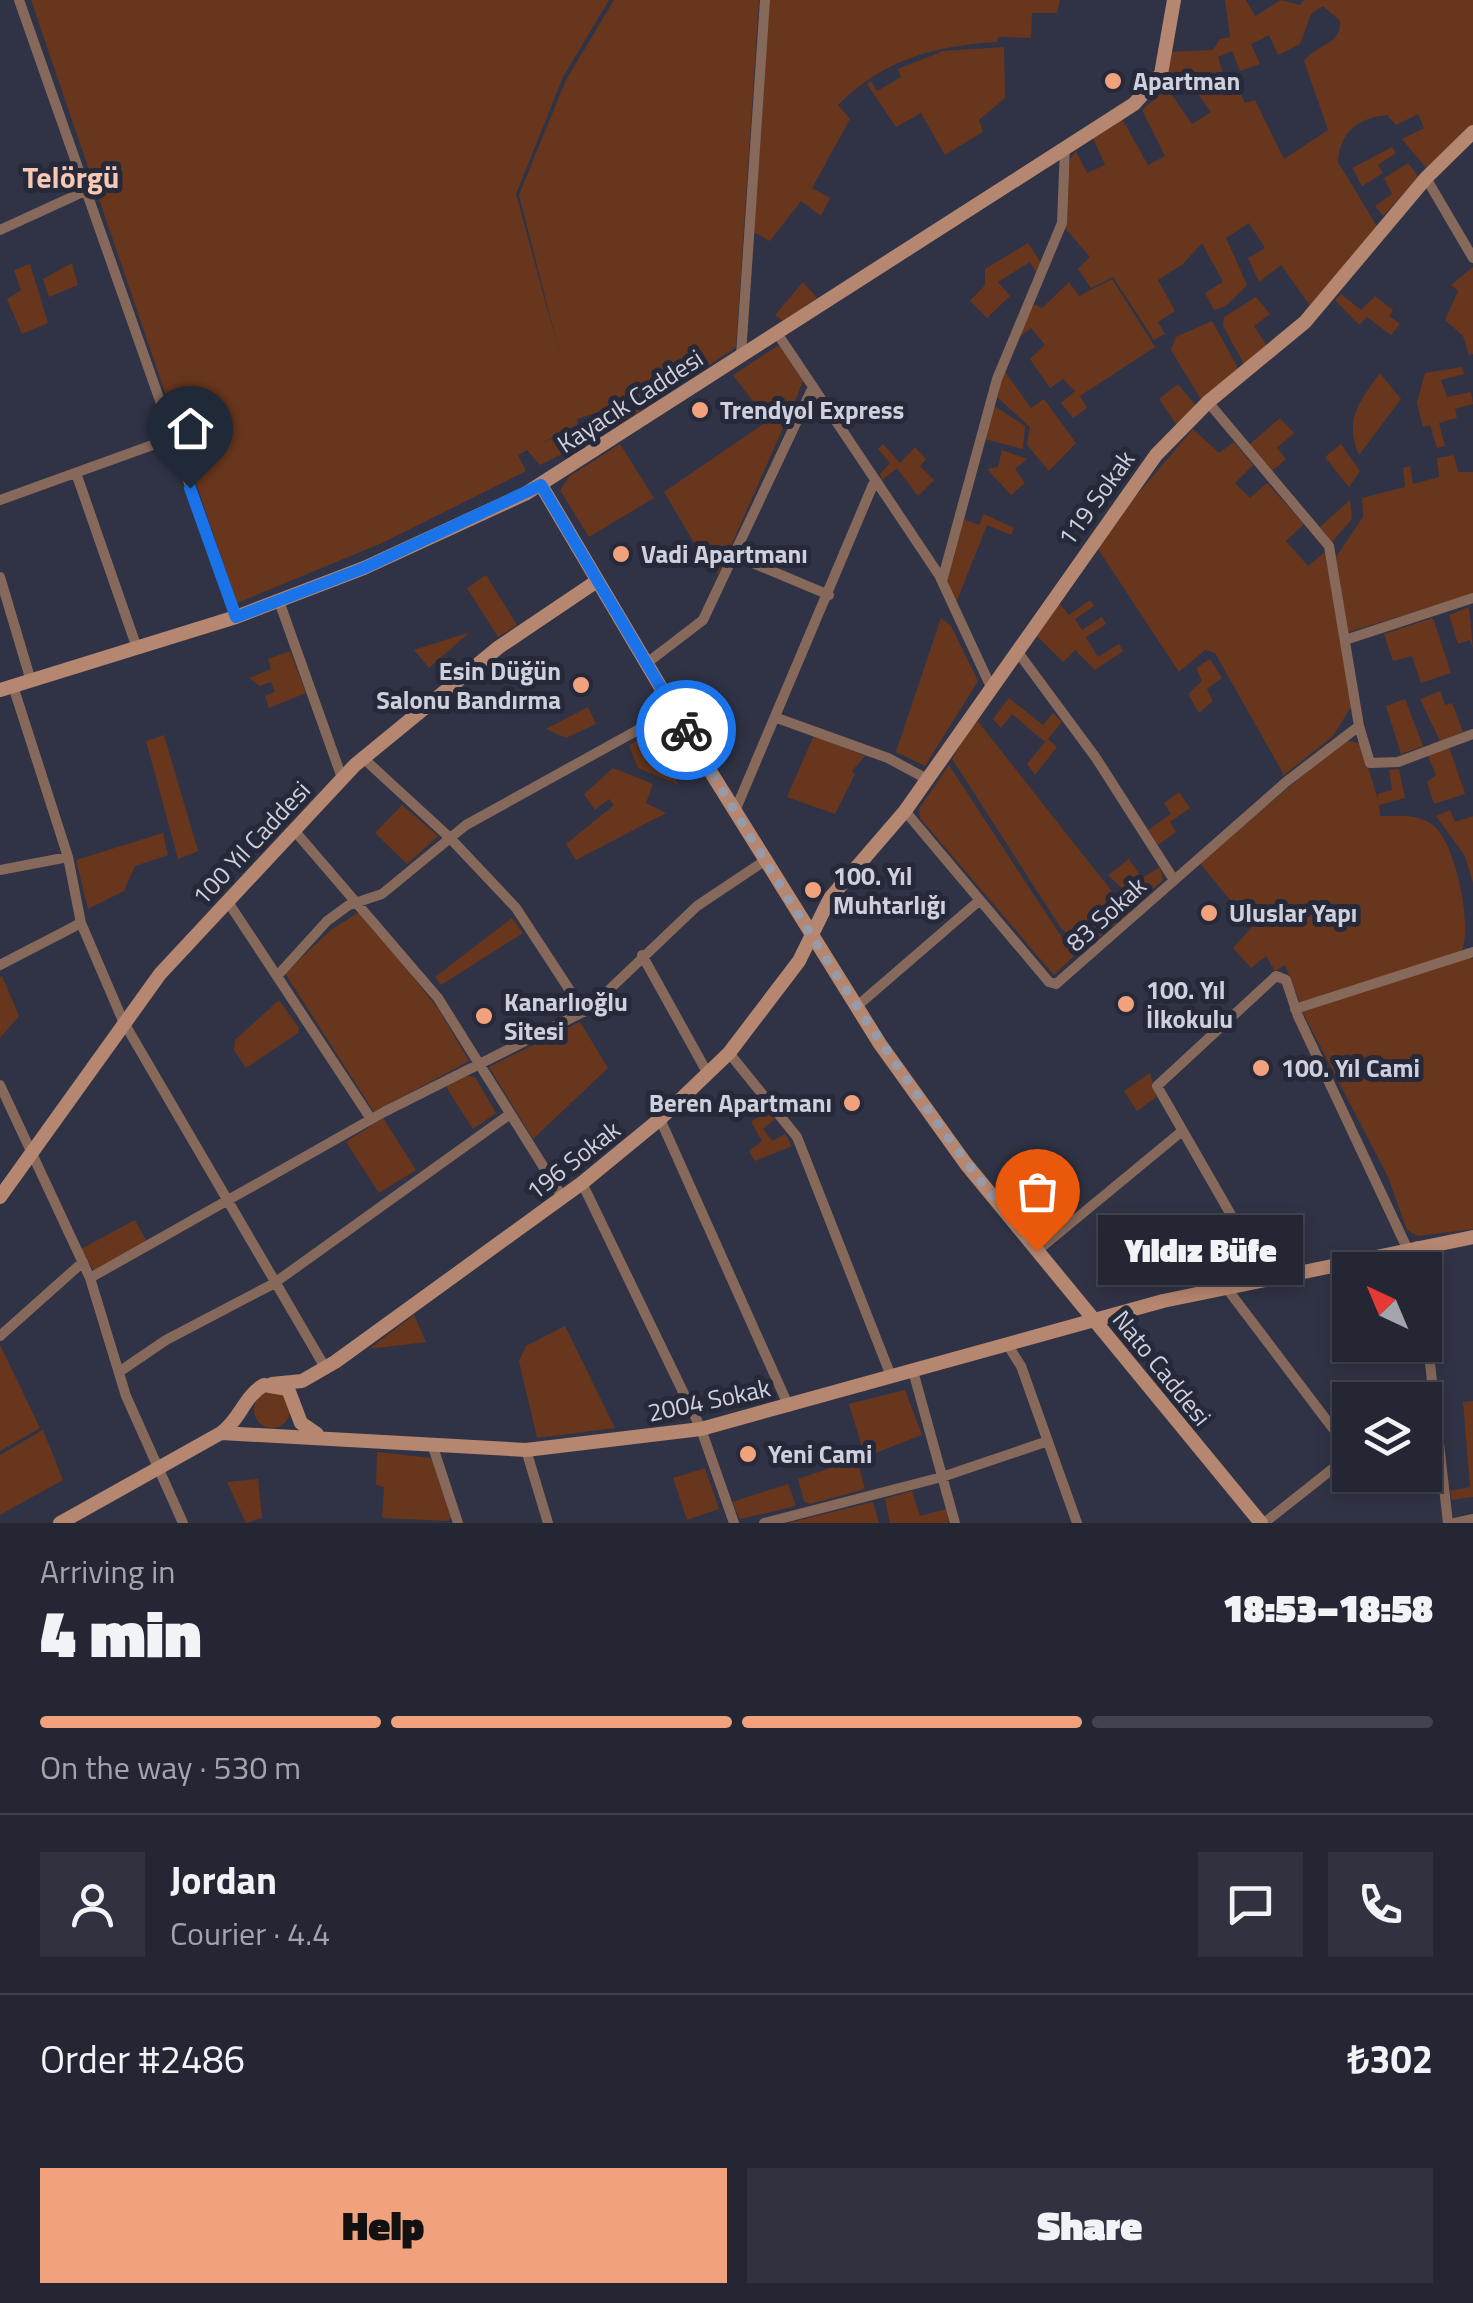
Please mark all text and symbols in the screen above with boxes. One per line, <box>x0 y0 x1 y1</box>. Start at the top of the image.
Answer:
place label: Apartman <box>1133 62 1240 100</box>
marker: Apartman <box>1102 70 1124 92</box>
district label: Telörgü <box>23 154 119 200</box>
street label: Kayacık Caddesi <box>550 340 710 462</box>
pin <box>148 386 233 489</box>
place label: Trendyol Express <box>720 391 904 429</box>
marker: Trendyol Express <box>689 399 711 421</box>
icon: home <box>163 401 218 456</box>
street label: 119 Sokak <box>1048 442 1144 554</box>
place label: Vadi Apartmanı <box>641 535 808 573</box>
marker: Vadi Apartmanı <box>610 543 632 565</box>
place label: Esin Düğün Salonu Bandırma <box>376 652 561 719</box>
marker: Esin Düğün Salonu Bandırma <box>570 674 592 696</box>
courier <box>636 680 736 780</box>
icon: bike <box>659 703 714 758</box>
street label: 100 Yıl Caddesi <box>183 772 319 914</box>
place label: 100. Yıl Muhtarlığı <box>833 857 946 924</box>
street label: 83 Sokak <box>1057 868 1155 960</box>
marker: 100. Yıl Muhtarlığı <box>802 879 824 901</box>
place label: Uluslar Yapı <box>1229 894 1357 932</box>
marker: Uluslar Yapı <box>1198 902 1220 924</box>
place label: 100. Yıl İlkokulu <box>1146 971 1233 1038</box>
place label: Kanarlıoğlu Sitesi <box>504 983 628 1050</box>
marker: 100. Yıl İlkokulu <box>1115 993 1137 1015</box>
marker: Kanarlıoğlu Sitesi <box>473 1005 495 1027</box>
place label: 100. Yıl Cami <box>1281 1049 1420 1087</box>
marker: 100. Yıl Cami <box>1250 1057 1272 1079</box>
place label: Beren Apartmanı <box>649 1084 832 1122</box>
marker: Beren Apartmanı <box>841 1092 863 1114</box>
street label: 196 Sokak <box>518 1111 628 1209</box>
pin <box>995 1149 1080 1252</box>
icon: bag <box>1010 1164 1065 1219</box>
callout: Yıldız Büfe <box>1097 1216 1302 1286</box>
text: Yıldız Büfe <box>1124 1226 1277 1274</box>
north arrow <box>1332 1252 1442 1362</box>
map controls <box>1332 1252 1442 1492</box>
street label: Nato Caddesi <box>1103 1302 1221 1434</box>
street label: 2004 Sokak <box>644 1368 774 1432</box>
button: layers <box>1332 1382 1442 1492</box>
place label: Yeni Cami <box>768 1435 873 1473</box>
marker: Yeni Cami <box>737 1443 759 1465</box>
text: Arriving in <box>40 1547 176 1595</box>
text: 18:53–18:58 <box>1223 1579 1433 1637</box>
text: 4 min <box>40 1583 201 1682</box>
text: On the way · 530 m <box>40 1743 301 1791</box>
text: Jordan <box>170 1851 277 1909</box>
button: person <box>40 1852 145 1957</box>
button: chat <box>1198 1852 1303 1957</box>
button: phone <box>1328 1852 1433 1957</box>
text: Courier · 4.4 <box>170 1909 330 1957</box>
text: Order #2486 <box>40 2030 245 2088</box>
text: ₺302 <box>1347 2030 1433 2088</box>
button: Help <box>40 2168 727 2283</box>
button: Share <box>747 2168 1433 2283</box>

